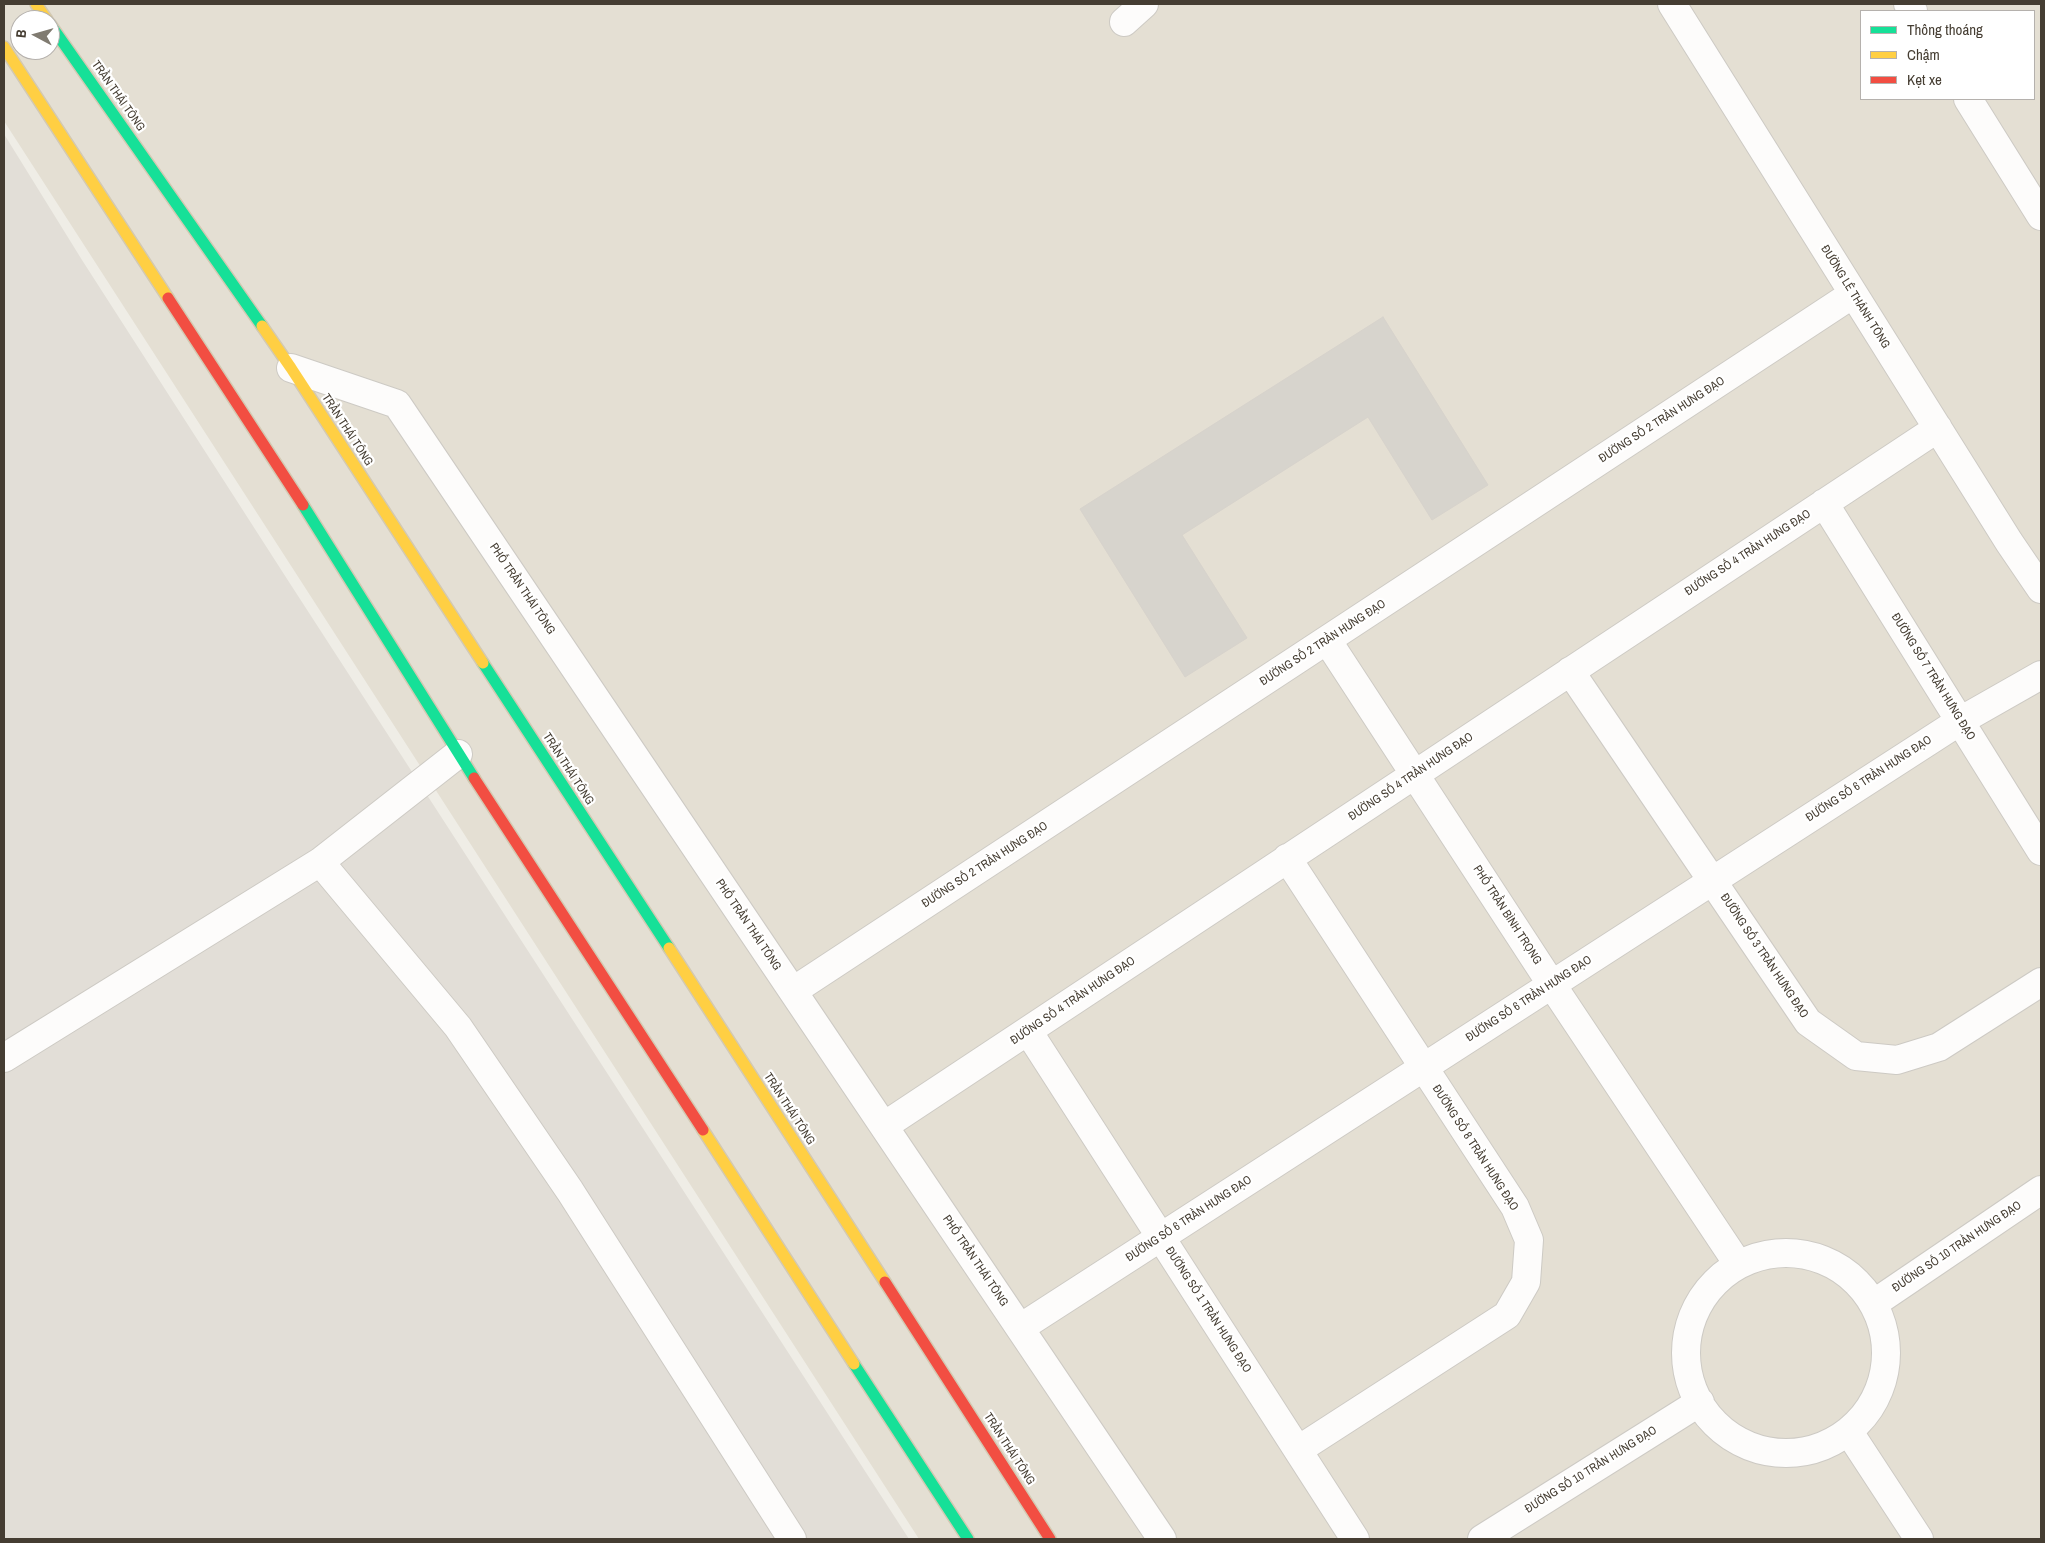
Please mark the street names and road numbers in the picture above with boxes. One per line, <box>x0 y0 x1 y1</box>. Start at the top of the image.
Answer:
street label: TRẦN THÁI TÔNG <box>88 58 148 134</box>
street label: ĐƯỜNG LÊ THÁNH TÔNG <box>1817 243 1893 351</box>
street label: ĐƯỜNG SỐ 2 TRẦN HƯNG ĐẠO <box>1596 374 1728 466</box>
street label: TRẦN THÁI TÔNG <box>318 391 376 469</box>
street label: ĐƯỜNG SỐ 4 TRẦN HƯNG ĐẠO <box>1682 507 1814 599</box>
street label: PHỐ TRẦN THÁI TÔNG <box>486 541 558 637</box>
street label: ĐƯỜNG SỐ 2 TRẦN HƯNG ĐẠO <box>1257 597 1389 689</box>
street label: ĐƯỜNG SỐ 7 TRẦN HƯNG ĐẠO <box>1888 611 1978 743</box>
street label: TRẦN THÁI TÔNG <box>539 730 597 808</box>
street label: ĐƯỜNG SỐ 4 TRẦN HƯNG ĐẠO <box>1346 730 1476 824</box>
street label: ĐƯỜNG SỐ 6 TRẦN HƯNG ĐẠO <box>1803 733 1935 825</box>
street label: ĐƯỜNG SỐ 2 TRẦN HƯNG ĐẠO <box>919 819 1051 911</box>
street label: PHỐ TRẦN BÌNH TRỌNG <box>1470 863 1544 967</box>
street label: PHỐ TRẦN THÁI TÔNG <box>712 877 784 973</box>
street label: ĐƯỜNG SỐ 3 TRẦN HƯNG ĐẠO <box>1717 891 1811 1021</box>
street label: ĐƯỜNG SỐ 6 TRẦN HƯNG ĐẠO <box>1463 953 1595 1045</box>
street label: ĐƯỜNG SỐ 4 TRẦN HƯNG ĐẠO <box>1008 954 1138 1048</box>
street label: TRẦN THÁI TÔNG <box>760 1070 818 1148</box>
street label: ĐƯỜNG SỐ 8 TRẦN HƯNG ĐẠO <box>1429 1082 1521 1214</box>
street label: ĐƯỜNG SỐ 6 TRẦN HƯNG ĐẠO <box>1123 1173 1255 1265</box>
street label: ĐƯỜNG SỐ 10 TRẦN HƯNG ĐẠO <box>1890 1198 2024 1296</box>
street label: PHỐ TRẦN THÁI TÔNG <box>939 1213 1011 1309</box>
street label: ĐƯỜNG SỐ 1 TRẦN HƯNG ĐẠO <box>1162 1244 1254 1376</box>
street label: TRẦN THÁI TÔNG <box>980 1410 1038 1488</box>
street label: ĐƯỜNG SỐ 10 TRẦN HƯNG ĐẠO <box>1523 1423 1659 1517</box>

